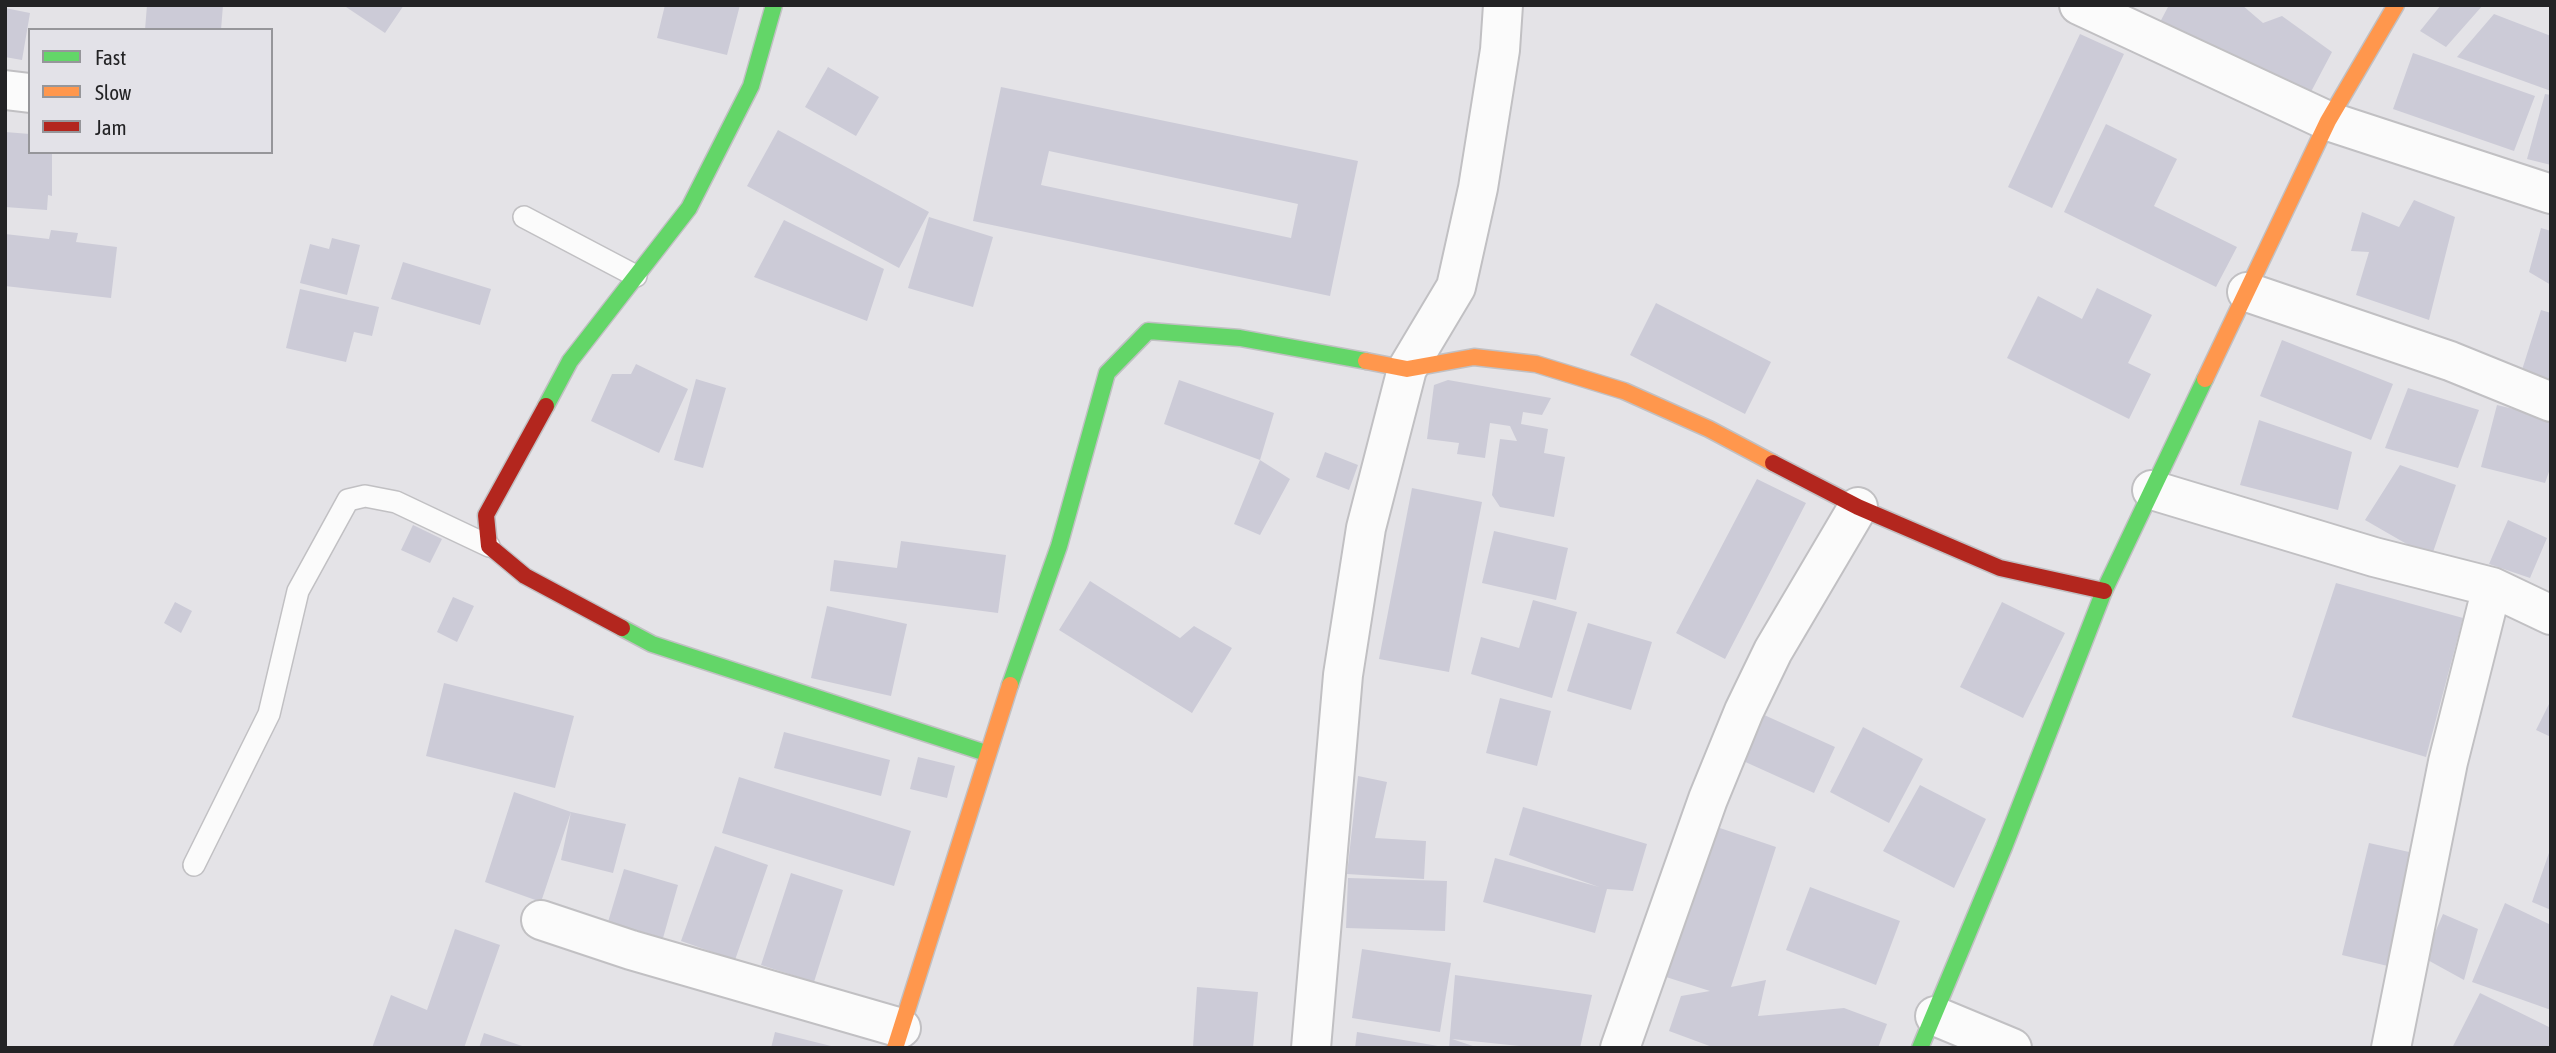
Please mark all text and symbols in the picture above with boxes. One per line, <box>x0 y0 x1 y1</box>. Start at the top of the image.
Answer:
legend <box>28 28 273 154</box>
text: Fast <box>95 45 126 69</box>
text: Slow <box>95 80 131 104</box>
text: Jam <box>95 115 127 139</box>

